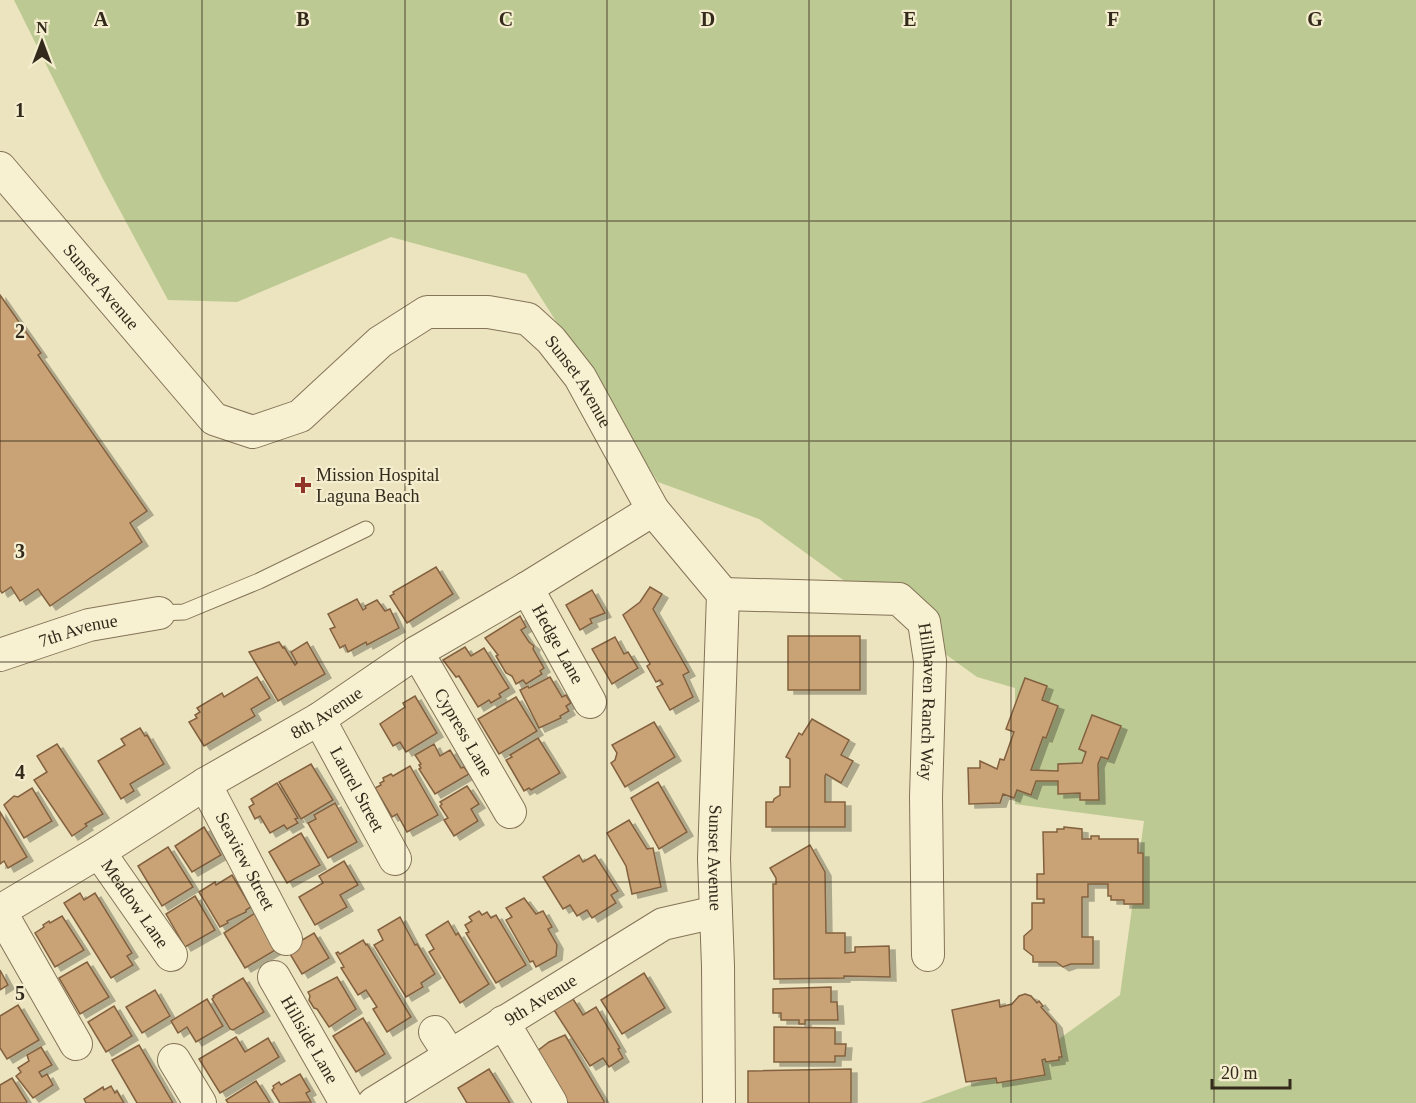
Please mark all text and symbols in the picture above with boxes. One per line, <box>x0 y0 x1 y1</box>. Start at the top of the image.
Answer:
text: A <box>94 8 109 30</box>
text: B <box>296 8 310 30</box>
text: C <box>499 8 513 30</box>
text: D <box>701 8 715 30</box>
text: E <box>903 8 917 30</box>
text: F <box>1107 8 1119 30</box>
text: G <box>1307 8 1323 30</box>
north arrow <box>12 12 72 72</box>
text: N <box>36 19 48 36</box>
text: 1 <box>15 99 25 121</box>
street label: Sunset Avenue <box>59 240 143 334</box>
text: 2 <box>15 320 25 342</box>
street label: Sunset Avenue <box>541 331 616 431</box>
place label: Mission Hospital Laguna Beach <box>316 465 440 506</box>
marker: Mission Hospital Laguna Beach <box>294 476 312 494</box>
text: 3 <box>15 540 25 562</box>
street label: Hedge Lane <box>528 601 588 687</box>
street label: 7th Avenue <box>36 610 119 651</box>
street label: Hillhaven Ranch Way <box>914 621 940 781</box>
street label: 8th Avenue <box>287 682 366 743</box>
street label: Cypress Lane <box>430 685 497 780</box>
street label: Laurel Street <box>326 743 388 835</box>
text: 4 <box>15 761 25 783</box>
street label: Sunset Avenue <box>704 804 726 911</box>
street label: Seaview Street <box>212 809 279 913</box>
street label: Meadow Lane <box>97 855 173 952</box>
street label: 9th Avenue <box>501 970 580 1030</box>
text: 5 <box>15 982 25 1004</box>
street label: Hillside Lane <box>277 992 343 1087</box>
scale bar <box>1212 1052 1290 1090</box>
text: 20 m <box>1221 1063 1258 1083</box>

